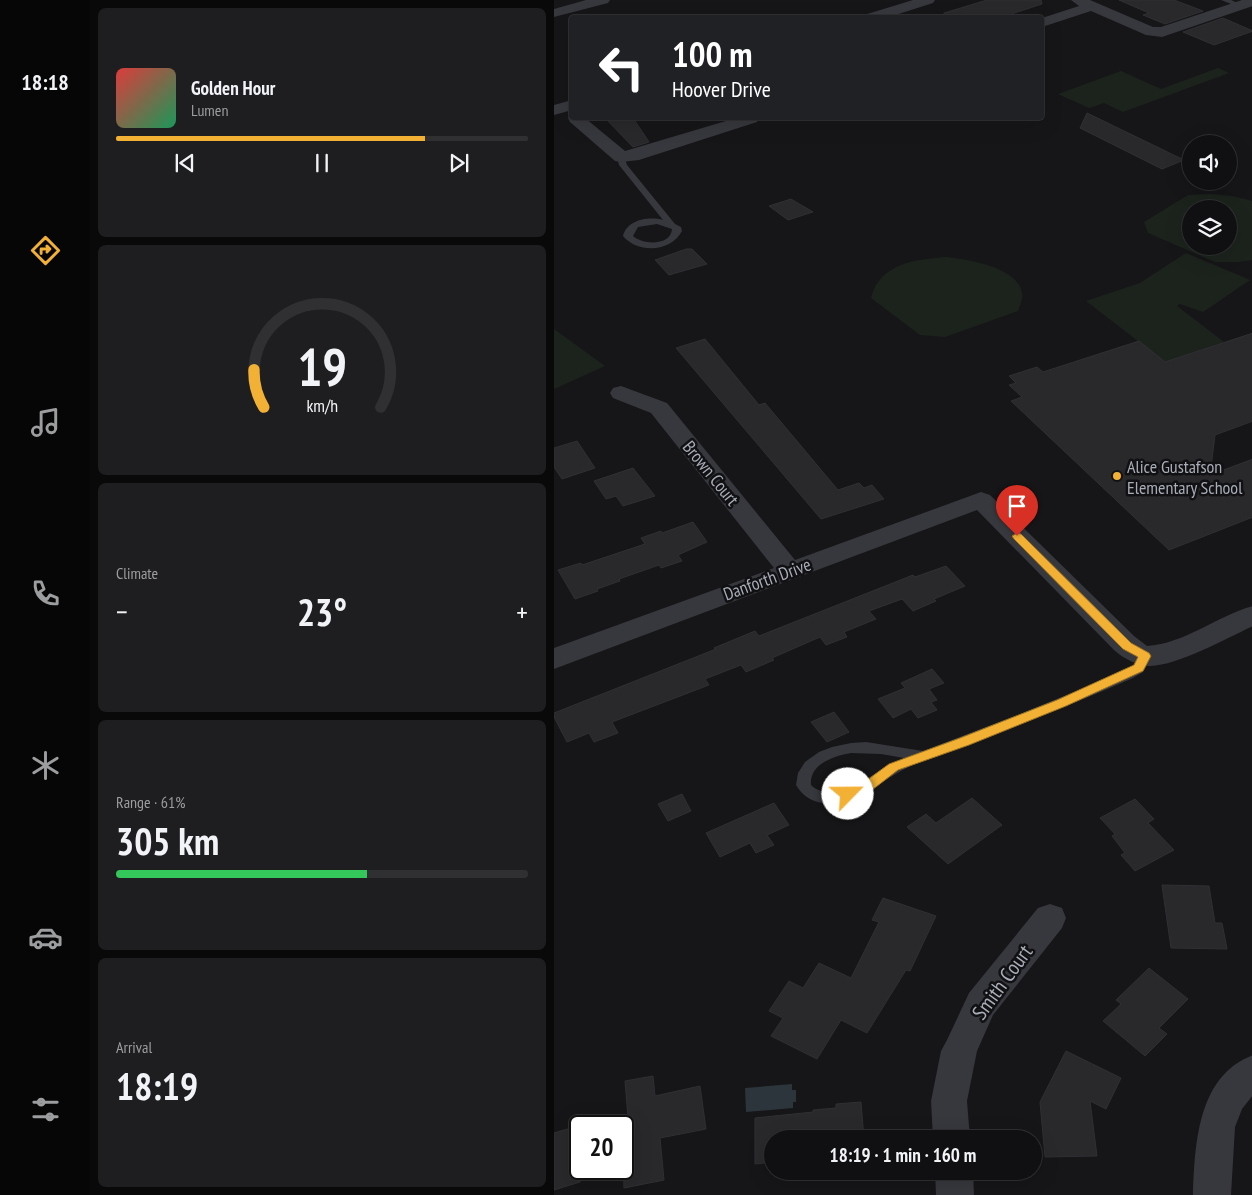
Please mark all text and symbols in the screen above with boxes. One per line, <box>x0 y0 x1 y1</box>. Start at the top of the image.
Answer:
text: 100 m <box>672 31 753 77</box>
icon: left <box>589 35 654 100</box>
text: 18:18 <box>21 68 69 96</box>
text: Hoover Drive <box>672 75 771 103</box>
text: Golden Hour <box>191 76 275 100</box>
text: Lumen <box>191 100 228 120</box>
map controls <box>1182 135 1237 255</box>
button: sound <box>1182 135 1237 190</box>
icon: previous <box>171 149 199 177</box>
icon: pause <box>308 149 336 177</box>
icon: next <box>445 149 473 177</box>
button: layers <box>1182 200 1237 255</box>
icon: directions <box>28 233 63 268</box>
text: 19 <box>297 333 347 400</box>
text: km/h <box>306 394 338 417</box>
icon: music <box>28 405 63 440</box>
street label: Brown Court <box>678 436 744 510</box>
place label: Alice Gustafson Elementary School <box>1127 455 1243 499</box>
marker: Alice Gustafson Elementary School <box>1111 470 1123 482</box>
pin <box>996 485 1038 536</box>
icon: arrive <box>1003 492 1031 520</box>
street label: Danforth Drive <box>720 553 814 605</box>
text: Climate <box>116 563 158 583</box>
icon: phone <box>28 576 63 611</box>
text: 23° <box>297 587 347 636</box>
text: − <box>116 593 128 630</box>
text: + <box>516 593 528 630</box>
icon: climate <box>28 748 63 783</box>
position arrow <box>821 767 873 819</box>
text: Range · 61% <box>116 792 185 812</box>
text: 305 km <box>116 816 219 865</box>
icon: car <box>28 920 63 955</box>
street label: Smith Court <box>966 939 1038 1025</box>
text: Arrival <box>116 1037 152 1057</box>
text: 18:19 <box>116 1061 198 1110</box>
icon: filters <box>28 1092 63 1127</box>
speed limit sign: 20 <box>569 1115 634 1180</box>
text: 18:19 · 1 min · 160 m <box>830 1143 976 1167</box>

